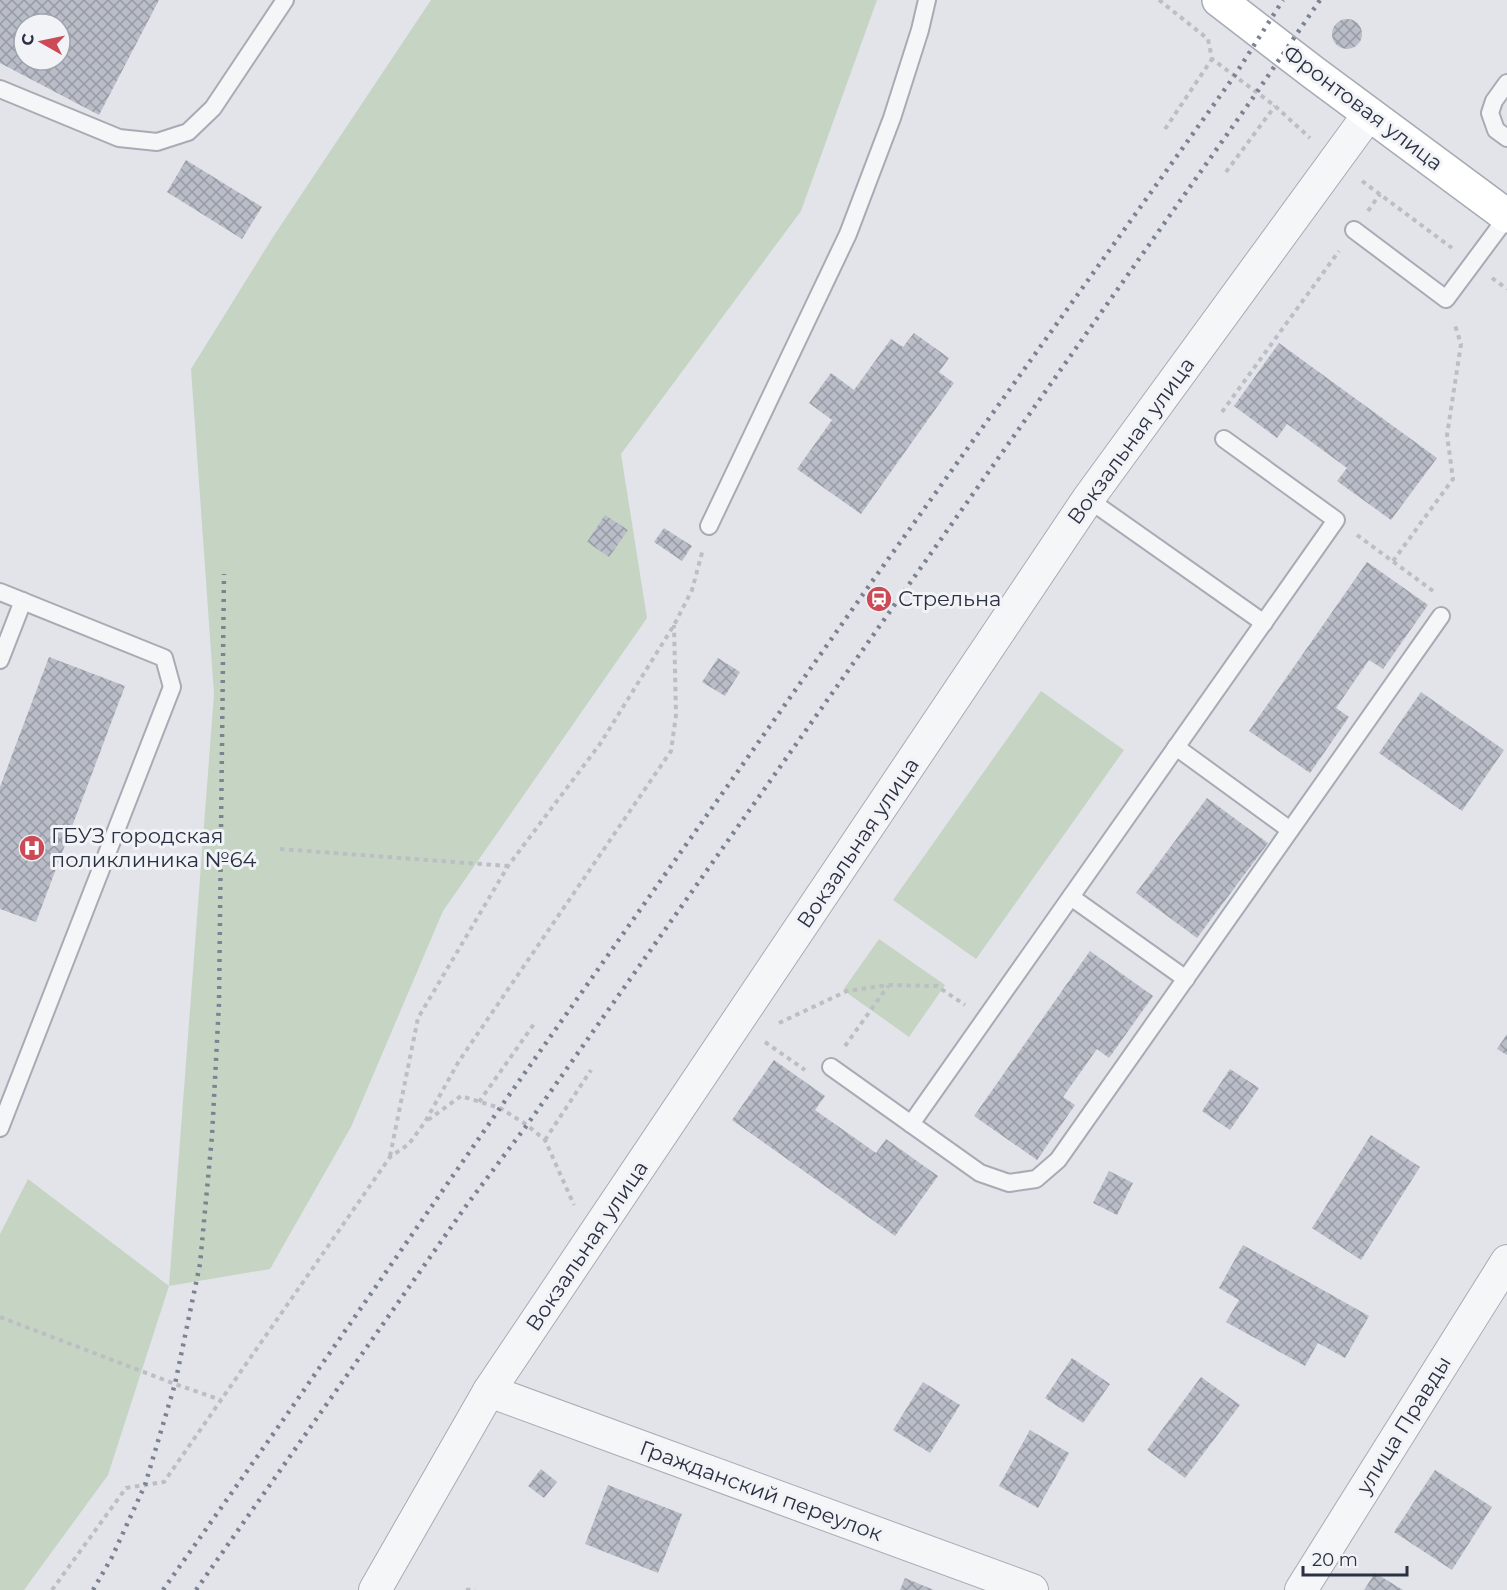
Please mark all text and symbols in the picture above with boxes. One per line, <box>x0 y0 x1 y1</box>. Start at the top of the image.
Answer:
north arrow <box>12 12 72 72</box>
text: С <box>17 32 38 47</box>
street label: Фронтовая улица <box>1279 40 1448 176</box>
street label: Вокзальная улица <box>1062 352 1200 529</box>
station icon: Стрельна <box>864 584 894 614</box>
place label: Стрельна <box>898 586 1001 611</box>
street label: Вокзальная улица <box>791 753 924 933</box>
place label: ГБУЗ городская поликлиника №64 <box>51 823 257 872</box>
hospital icon: ГБУЗ городская поликлиника №64 <box>17 833 47 863</box>
street label: Вокзальная улица <box>520 1156 653 1336</box>
street label: улица Правды <box>1351 1351 1456 1499</box>
street label: Гражданский переулок <box>636 1435 886 1546</box>
scale bar <box>1303 1539 1406 1577</box>
text: 20 m <box>1312 1549 1358 1571</box>

